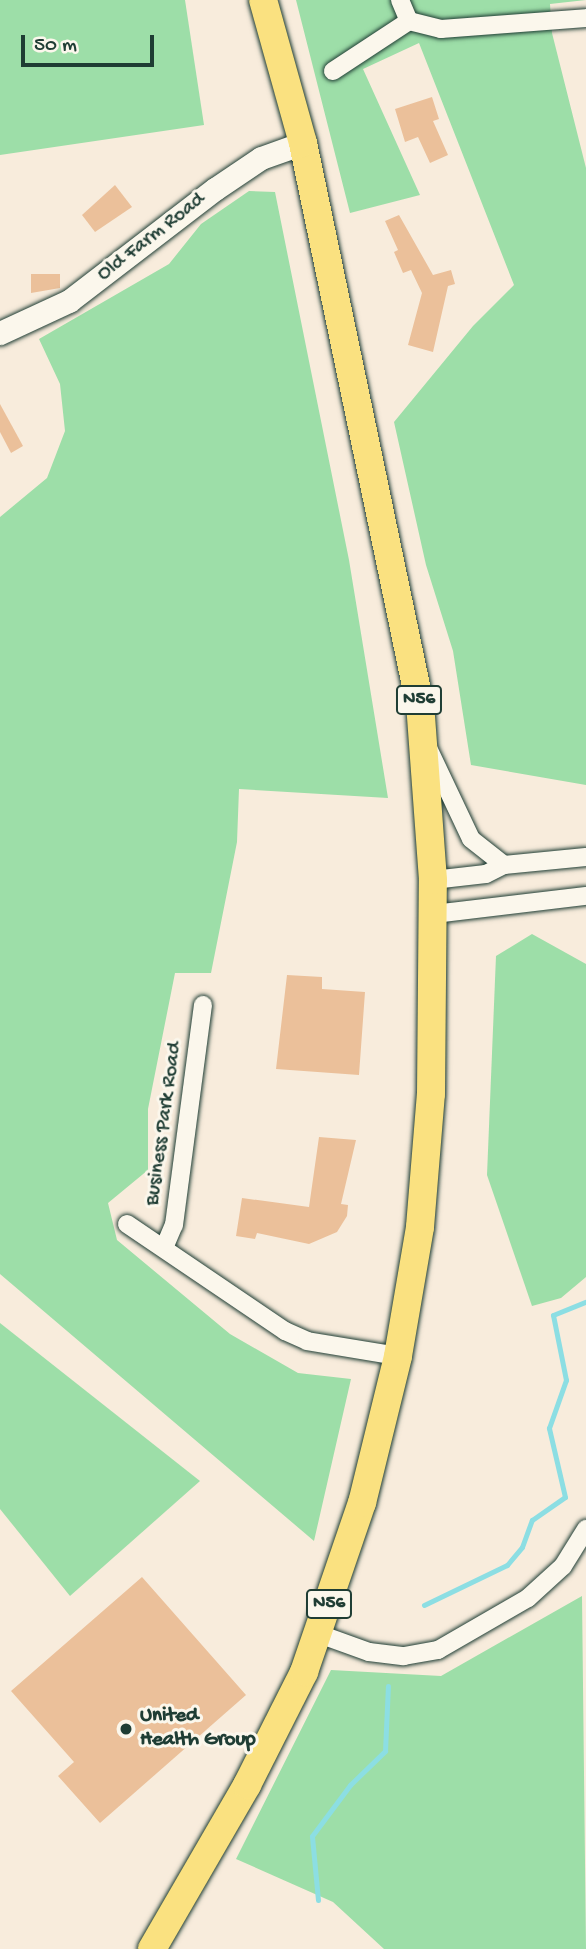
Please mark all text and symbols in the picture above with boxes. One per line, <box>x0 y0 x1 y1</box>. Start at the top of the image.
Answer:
scale bar <box>24 21 158 65</box>
text: 50 m <box>34 34 77 59</box>
street label: Old Farm Road <box>93 188 211 288</box>
road number: N56 <box>394 684 444 716</box>
street label: Business Park Road <box>141 1041 189 1207</box>
road number: N56 <box>304 1588 354 1620</box>
place label: United Health Group <box>140 1704 256 1754</box>
marker: United Health Group <box>118 1721 134 1737</box>

